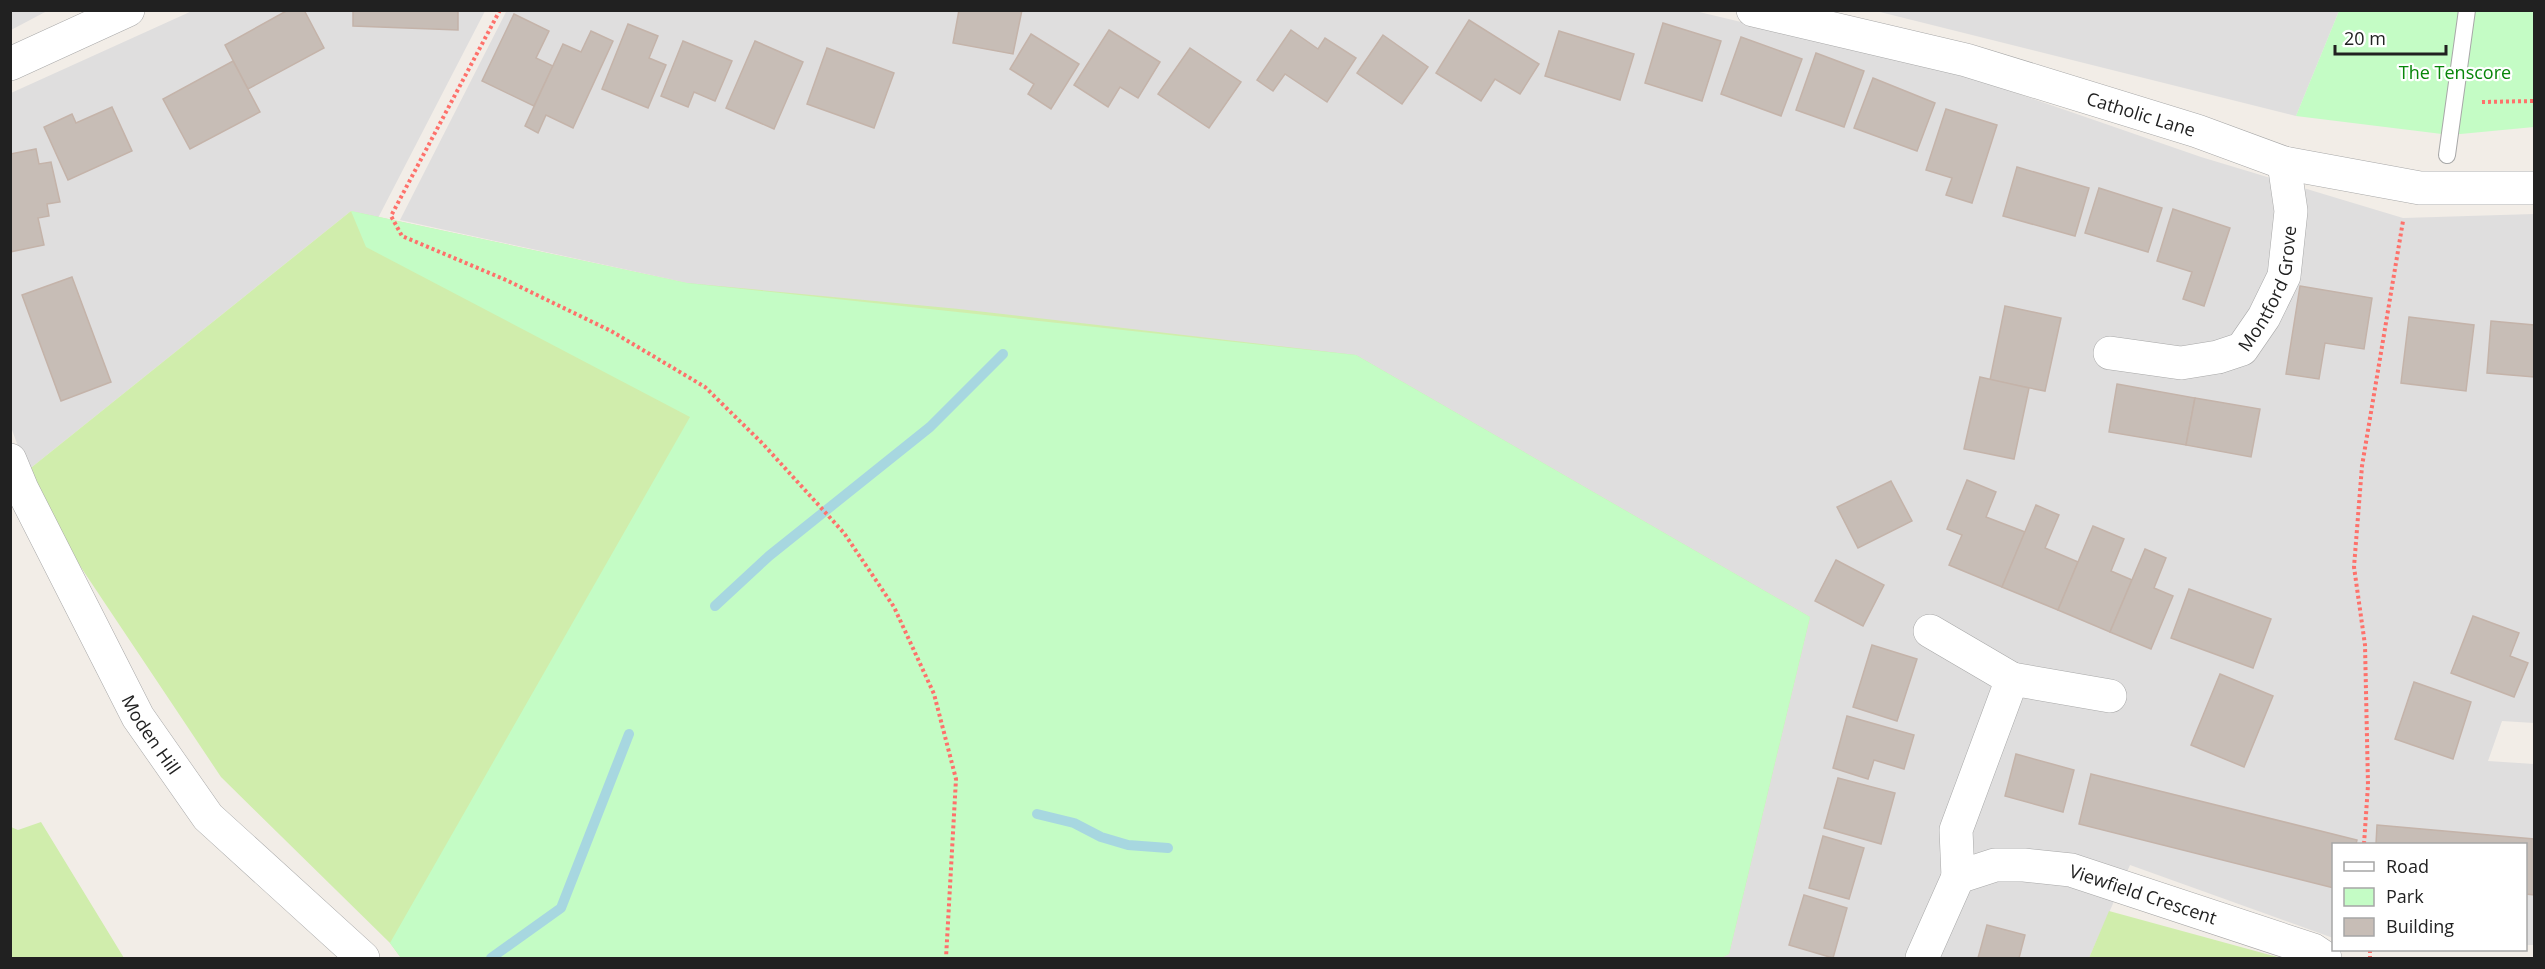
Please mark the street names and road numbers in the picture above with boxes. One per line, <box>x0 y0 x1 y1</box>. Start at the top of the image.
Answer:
street label: Catholic Lane <box>2084 86 2198 142</box>
street label: Montford Grove <box>2232 225 2301 356</box>
street label: Moden Hill <box>117 691 186 779</box>
street label: Viewfield Crescent <box>2067 858 2220 929</box>

